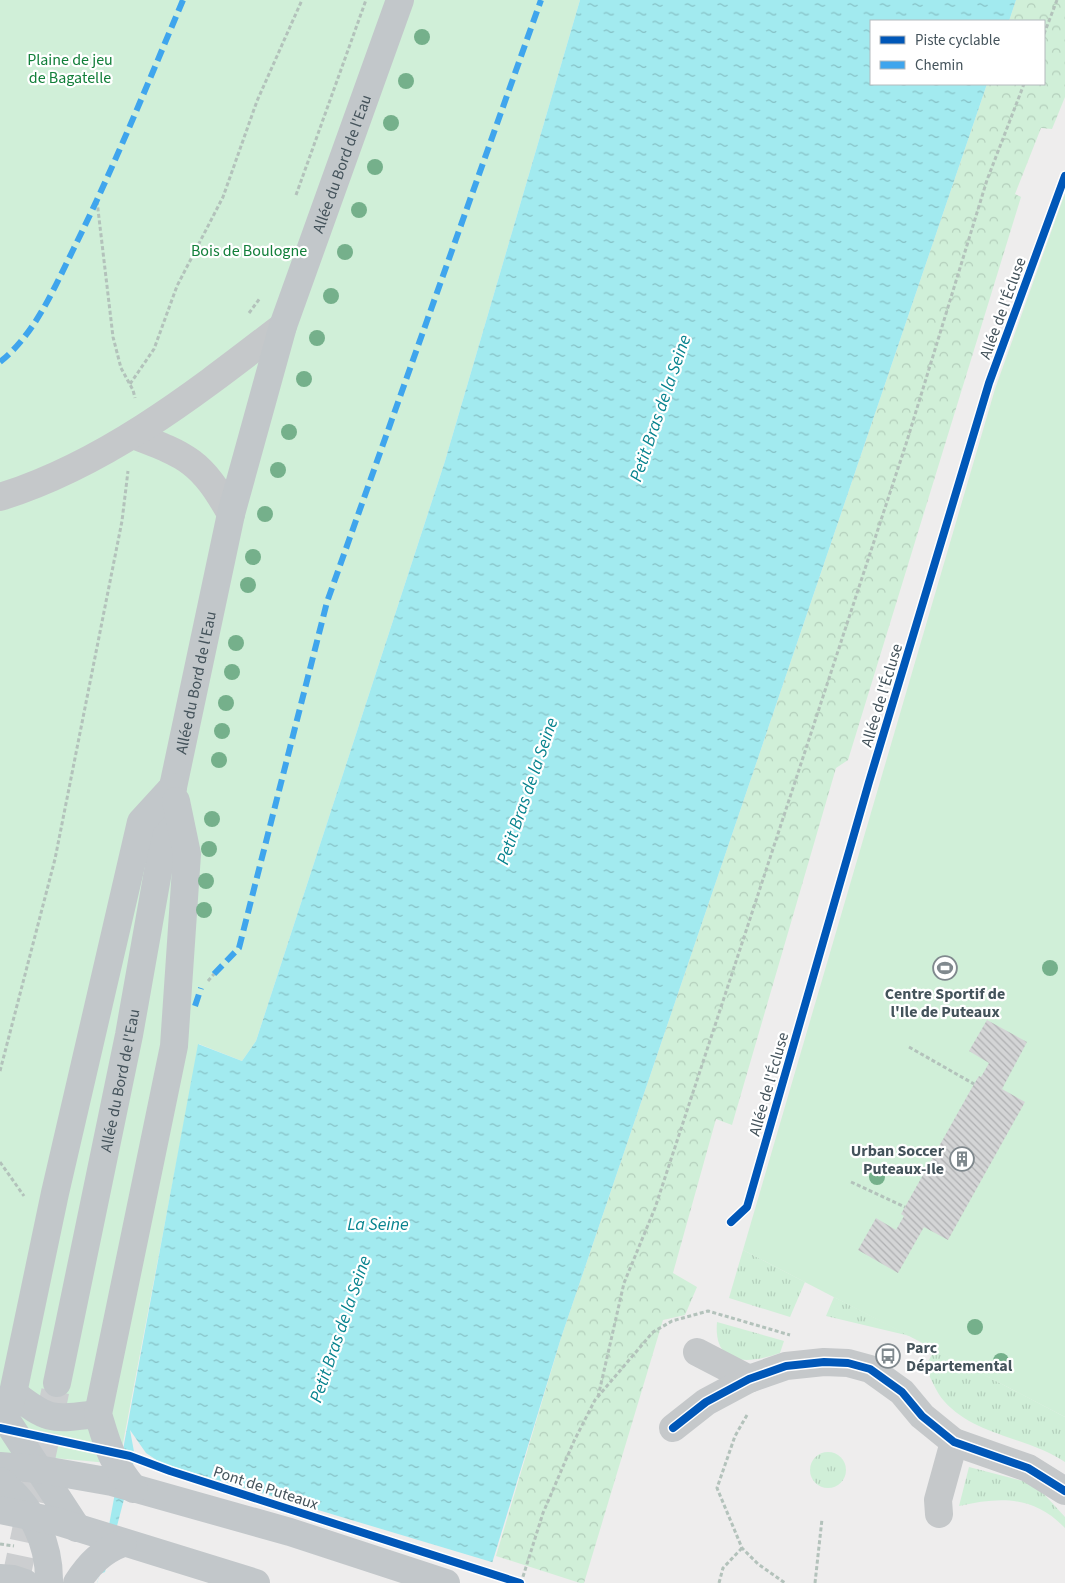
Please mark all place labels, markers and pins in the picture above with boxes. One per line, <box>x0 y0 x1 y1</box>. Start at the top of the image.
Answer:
sports icon: Centre Sportif de l'Ile de Puteaux <box>932 955 958 981</box>
place label: Centre Sportif de l'Ile de Puteaux <box>885 983 1005 1023</box>
place label: Urban Soccer Puteaux-Ile <box>851 1140 945 1180</box>
building icon: Urban Soccer Puteaux-Ile <box>949 1146 975 1172</box>
place label: Parc Départemental <box>906 1337 1013 1377</box>
bus stop icon: Parc Départemental <box>875 1343 901 1369</box>

